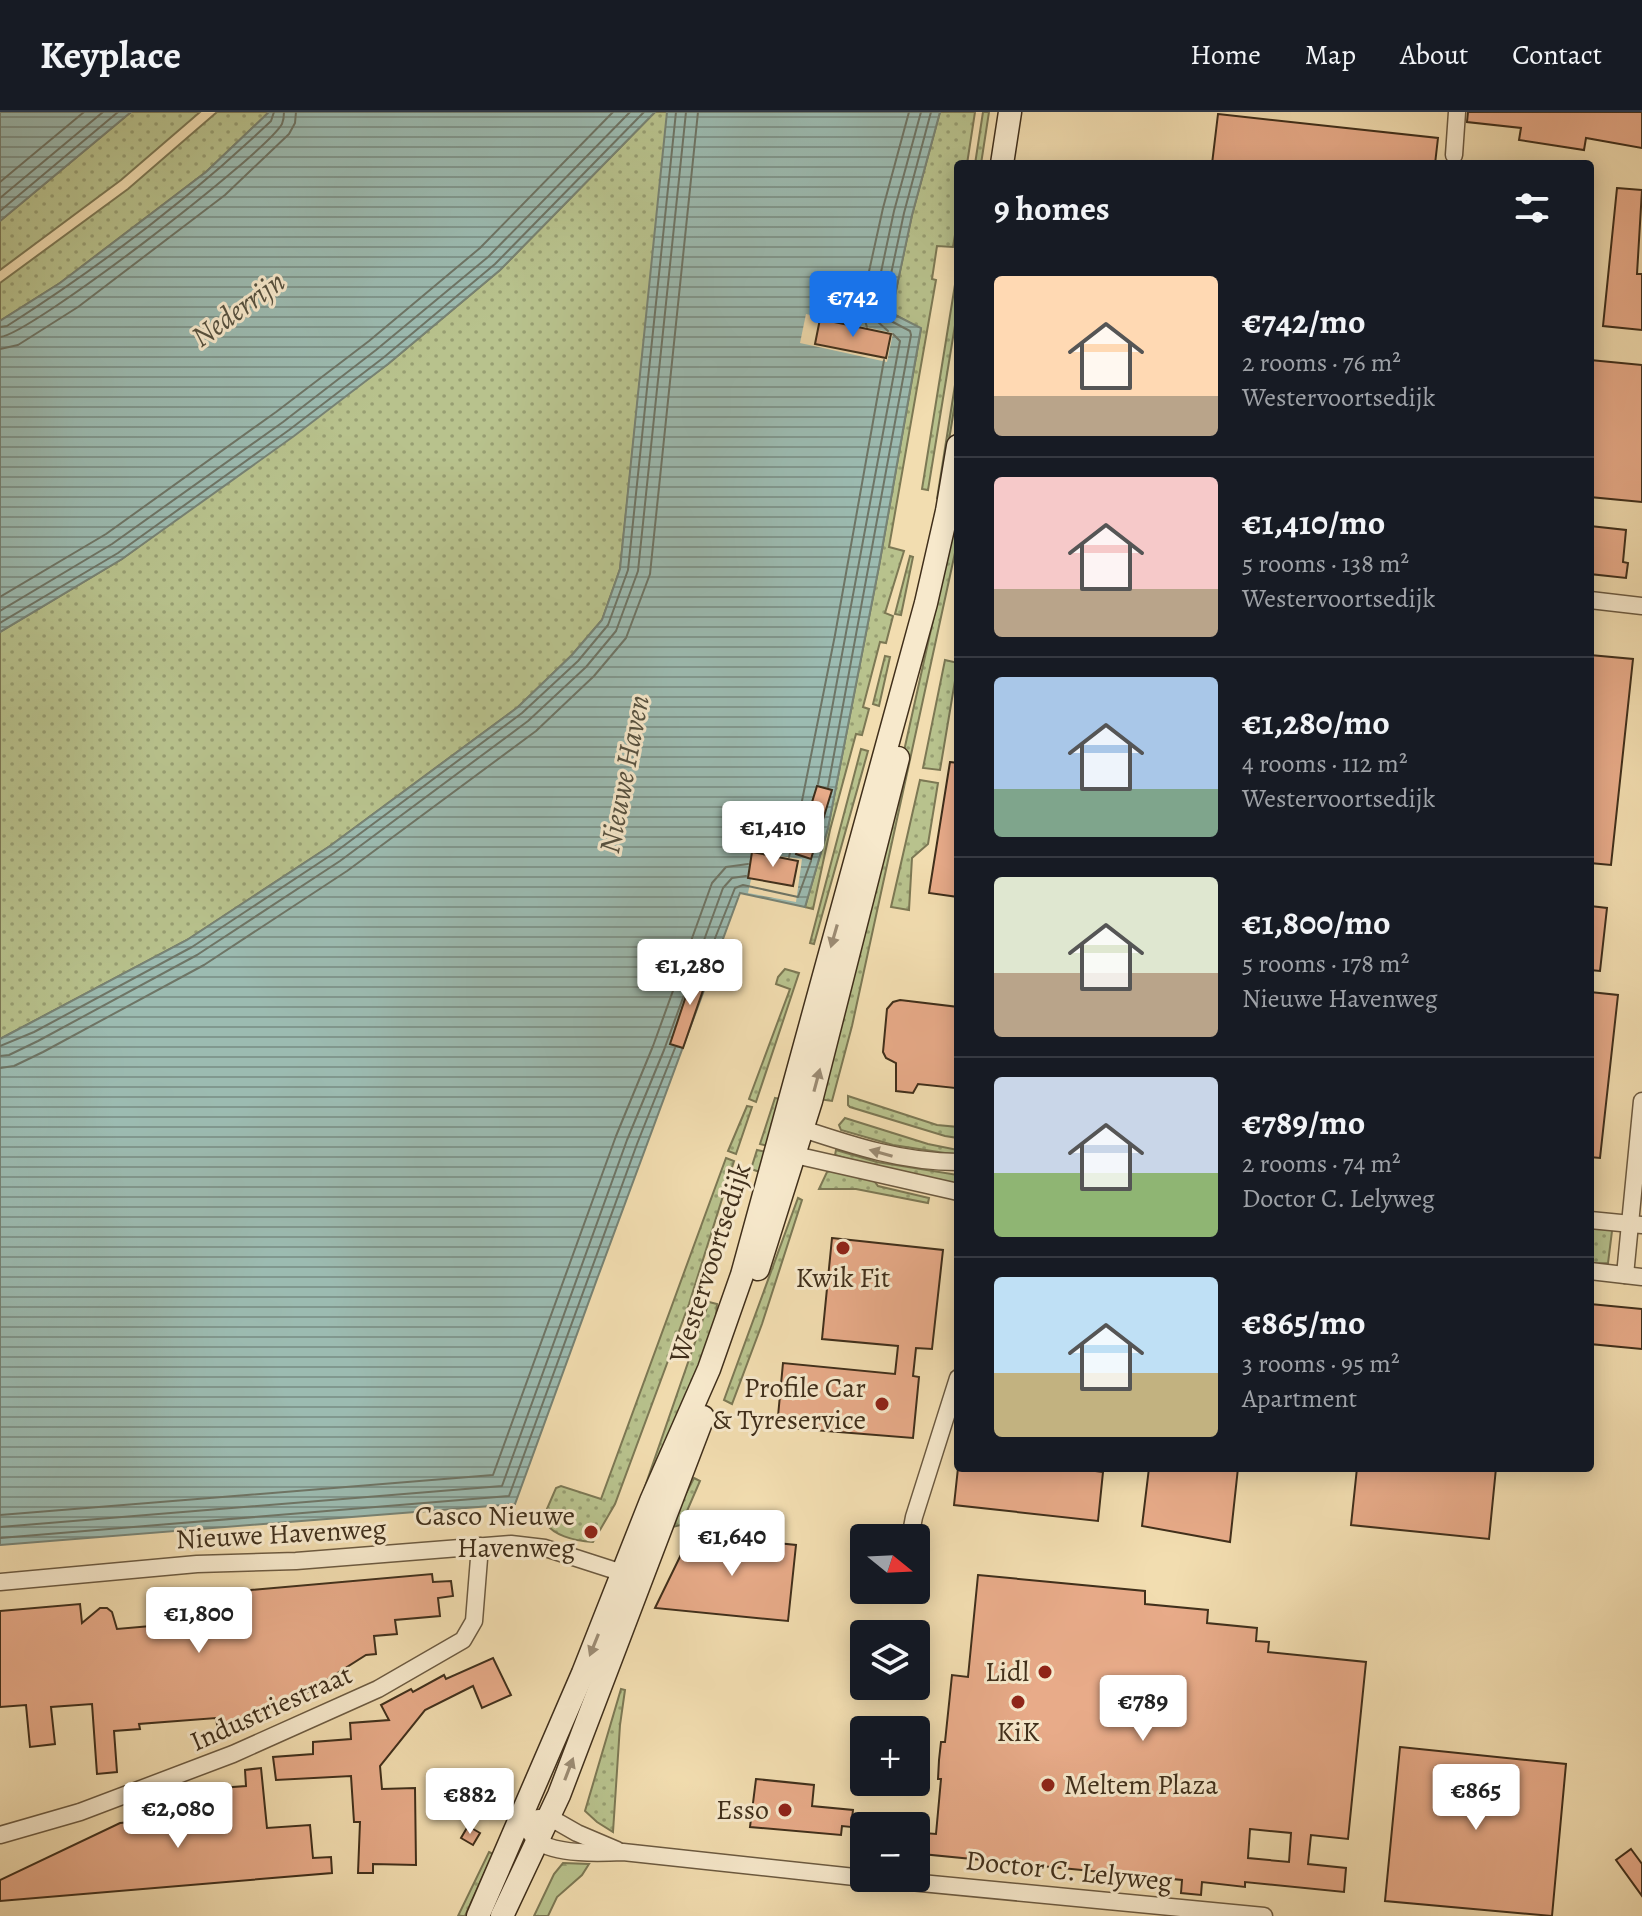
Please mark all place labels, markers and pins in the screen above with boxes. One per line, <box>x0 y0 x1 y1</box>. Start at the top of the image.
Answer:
pin: €742 <box>806 271 900 339</box>
pin: €1,410 <box>708 801 838 869</box>
pin: €1,280 <box>625 939 755 1007</box>
marker: Kwik Fit <box>834 1239 852 1257</box>
place label: Kwik Fit <box>796 1259 890 1297</box>
place label: Profile Car & Tyreservice <box>712 1369 866 1439</box>
marker: Profile Car & Tyreservice <box>873 1395 891 1413</box>
place label: Casco Nieuwe Havenweg <box>415 1497 575 1567</box>
pin: €1,640 <box>667 1510 797 1578</box>
marker: Casco Nieuwe Havenweg <box>582 1523 600 1541</box>
pin: €1,800 <box>134 1587 264 1655</box>
place label: Lidl <box>985 1653 1029 1691</box>
marker: Lidl <box>1036 1663 1054 1681</box>
pin: €789 <box>1096 1675 1190 1743</box>
marker: KiK <box>1009 1693 1027 1711</box>
place label: KiK <box>996 1713 1040 1751</box>
pin: €865 <box>1429 1764 1523 1832</box>
place label: Meltem Plaza <box>1064 1766 1218 1804</box>
pin: €882 <box>423 1768 517 1836</box>
marker: Meltem Plaza <box>1039 1776 1057 1794</box>
pin: €2,080 <box>113 1782 243 1850</box>
place label: Esso <box>716 1791 769 1829</box>
marker: Esso <box>776 1801 794 1819</box>

